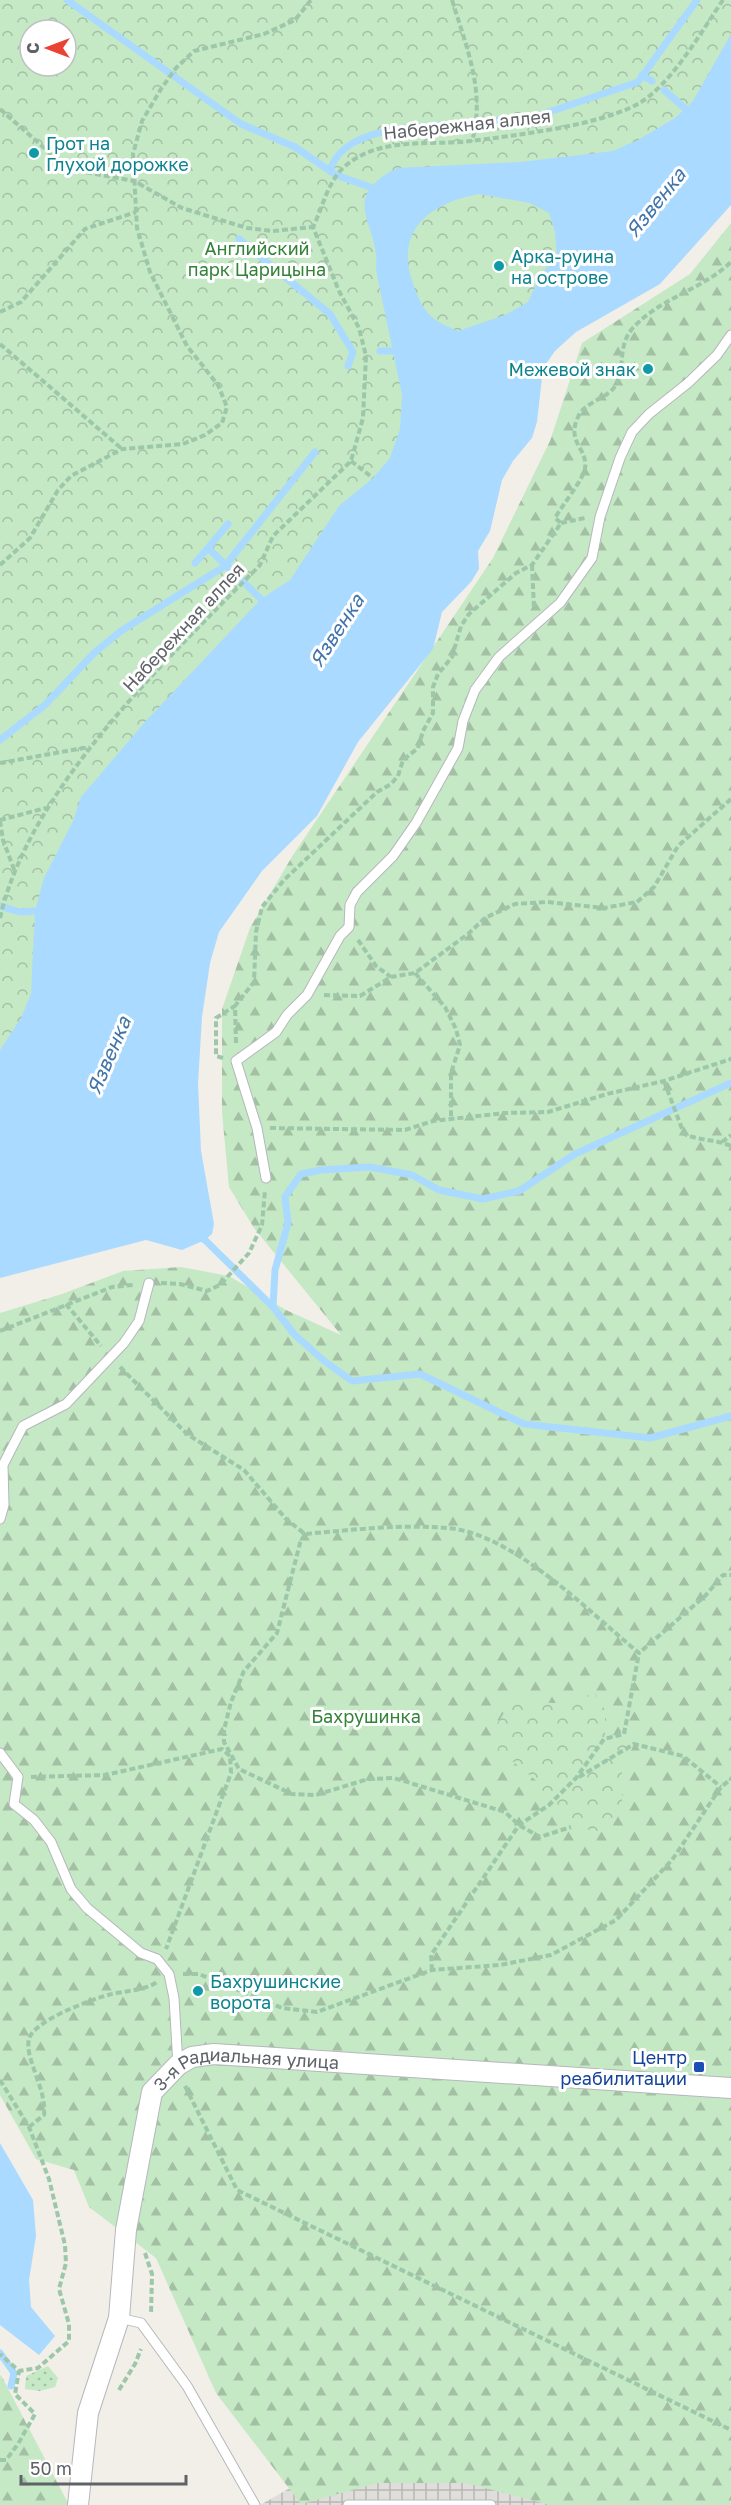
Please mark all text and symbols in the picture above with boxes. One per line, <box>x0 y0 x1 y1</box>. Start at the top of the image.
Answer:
north arrow <box>18 18 78 78</box>
text: С <box>23 42 43 54</box>
street label: Набережная аллея <box>382 104 552 144</box>
place label: Грот на Глухой дорожке <box>46 132 189 175</box>
marker: Грот на Глухой дорожке <box>27 146 41 160</box>
water label: Язвенка <box>620 162 691 241</box>
park label: Английский парк Царицына <box>188 237 326 280</box>
place label: Арка-руина на острове <box>511 245 614 288</box>
marker: Арка-руина на острове <box>492 259 506 273</box>
place label: Межевой знак <box>509 358 636 380</box>
marker: Межевой знак <box>641 362 655 376</box>
street label: Набережная аллея <box>118 558 248 696</box>
water label: Язвенка <box>304 589 369 671</box>
water label: Язвенка <box>81 1012 135 1097</box>
park label: Бахрушинка <box>311 1705 421 1727</box>
place label: Бахрушинские ворота <box>210 1970 341 2013</box>
marker: Бахрушинские ворота <box>191 1984 205 1998</box>
street label: 3-я Радиальная улица <box>149 2043 340 2095</box>
place label: Центр реабилитации <box>560 2046 687 2089</box>
marker: Центр реабилитации <box>692 2060 706 2074</box>
scale bar <box>21 2448 186 2486</box>
text: 50 m <box>30 2457 72 2479</box>

